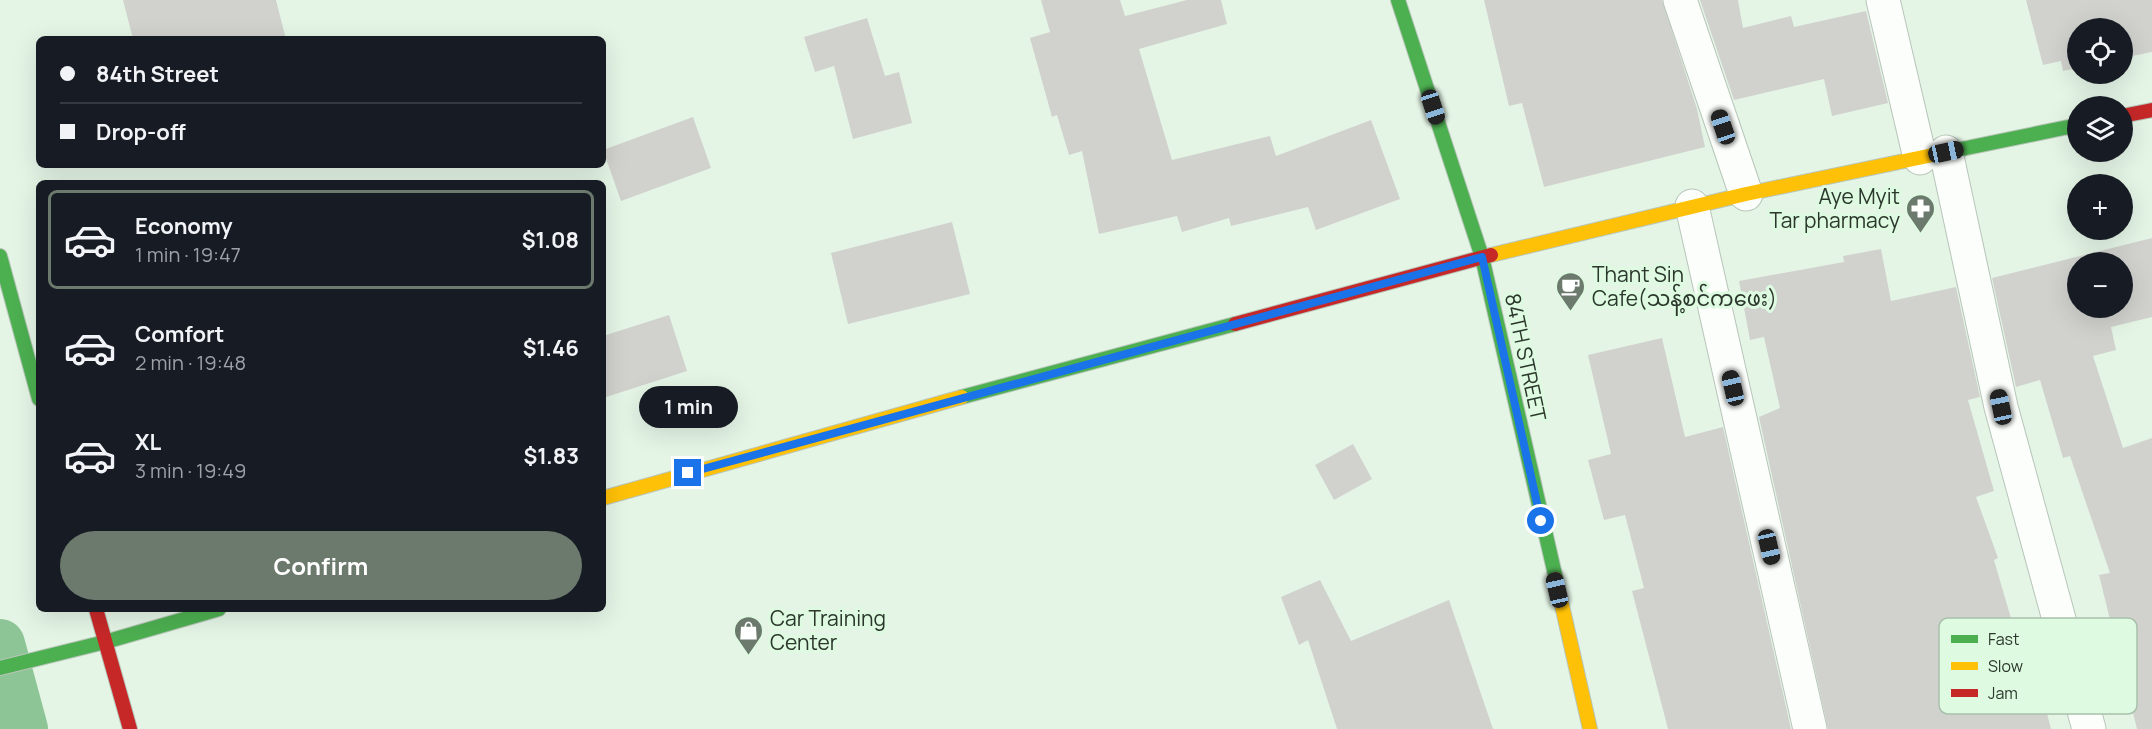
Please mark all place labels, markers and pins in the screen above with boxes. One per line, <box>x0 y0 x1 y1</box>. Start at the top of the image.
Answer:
place label: Aye Myit Tar pharmacy <box>1770 182 1900 234</box>
pharmacy icon: Aye Myit Tar pharmacy <box>1905 192 1937 234</box>
place label: Thant Sin Cafe(သန့်စင်ကဖေး) <box>1592 260 1777 316</box>
cafe icon: Thant Sin Cafe(သန့်စင်ကဖေး) <box>1555 270 1587 312</box>
place label: Car Training Center <box>770 604 886 656</box>
shop icon: Car Training Center <box>733 614 765 656</box>

